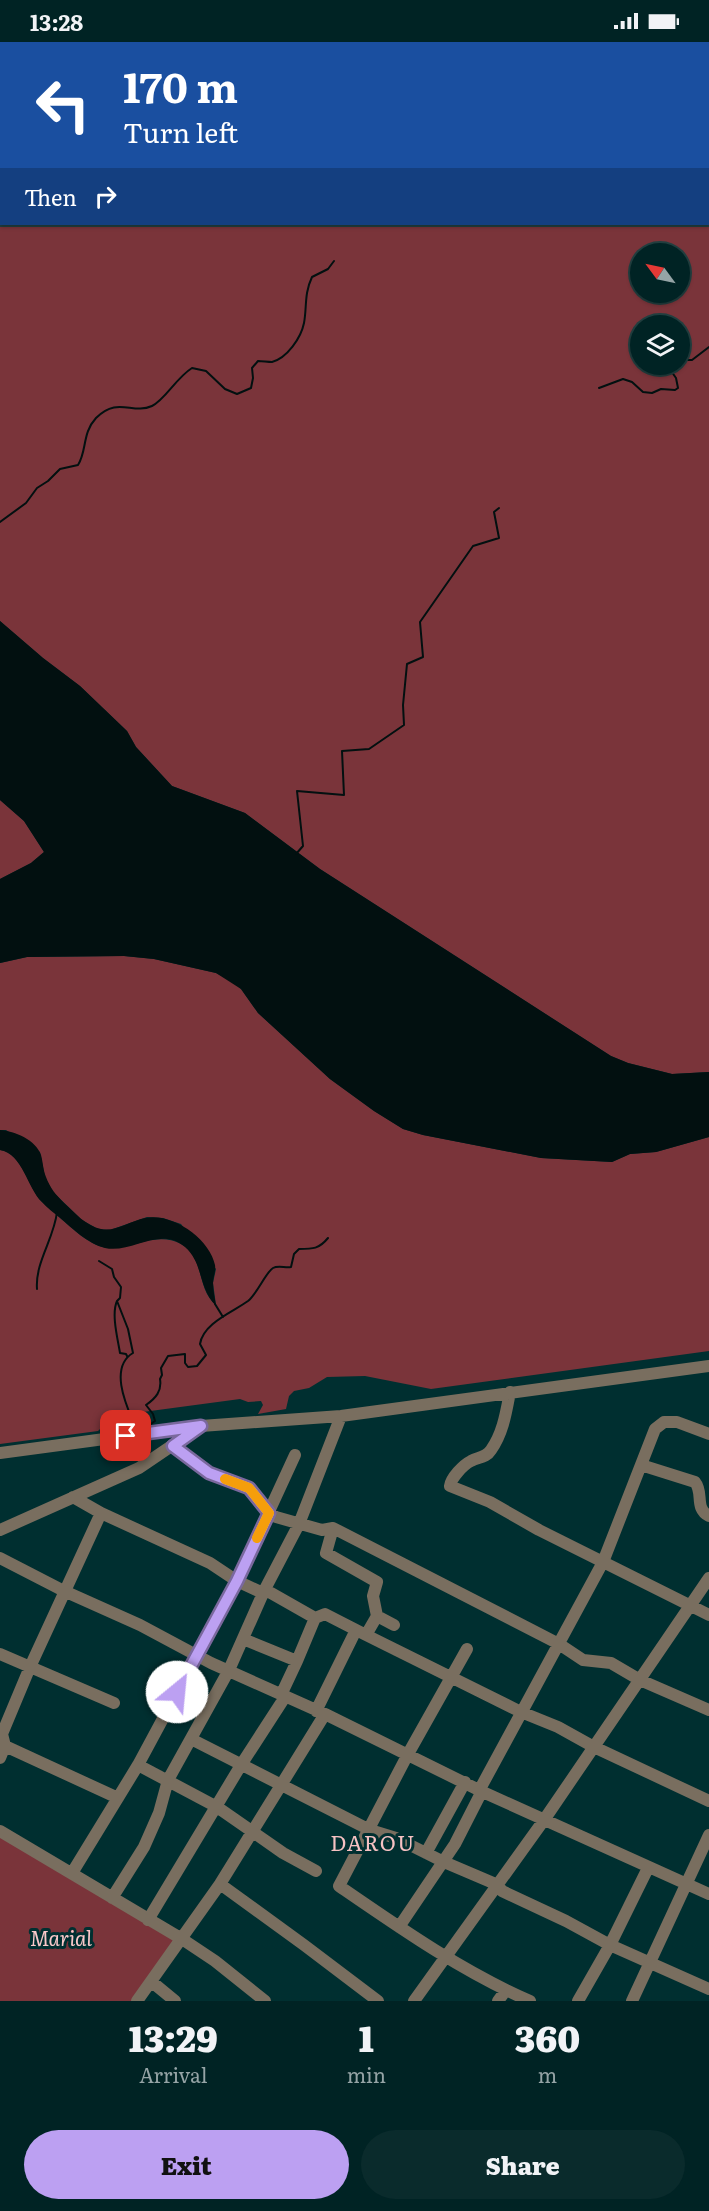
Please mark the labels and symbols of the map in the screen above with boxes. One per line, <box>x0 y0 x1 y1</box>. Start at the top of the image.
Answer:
north arrow <box>630 243 690 303</box>
pin <box>100 1410 151 1461</box>
position arrow <box>145 1660 209 1724</box>
district label: DAROU <box>330 1826 416 1857</box>
park label: Marial <box>30 1922 92 1952</box>

